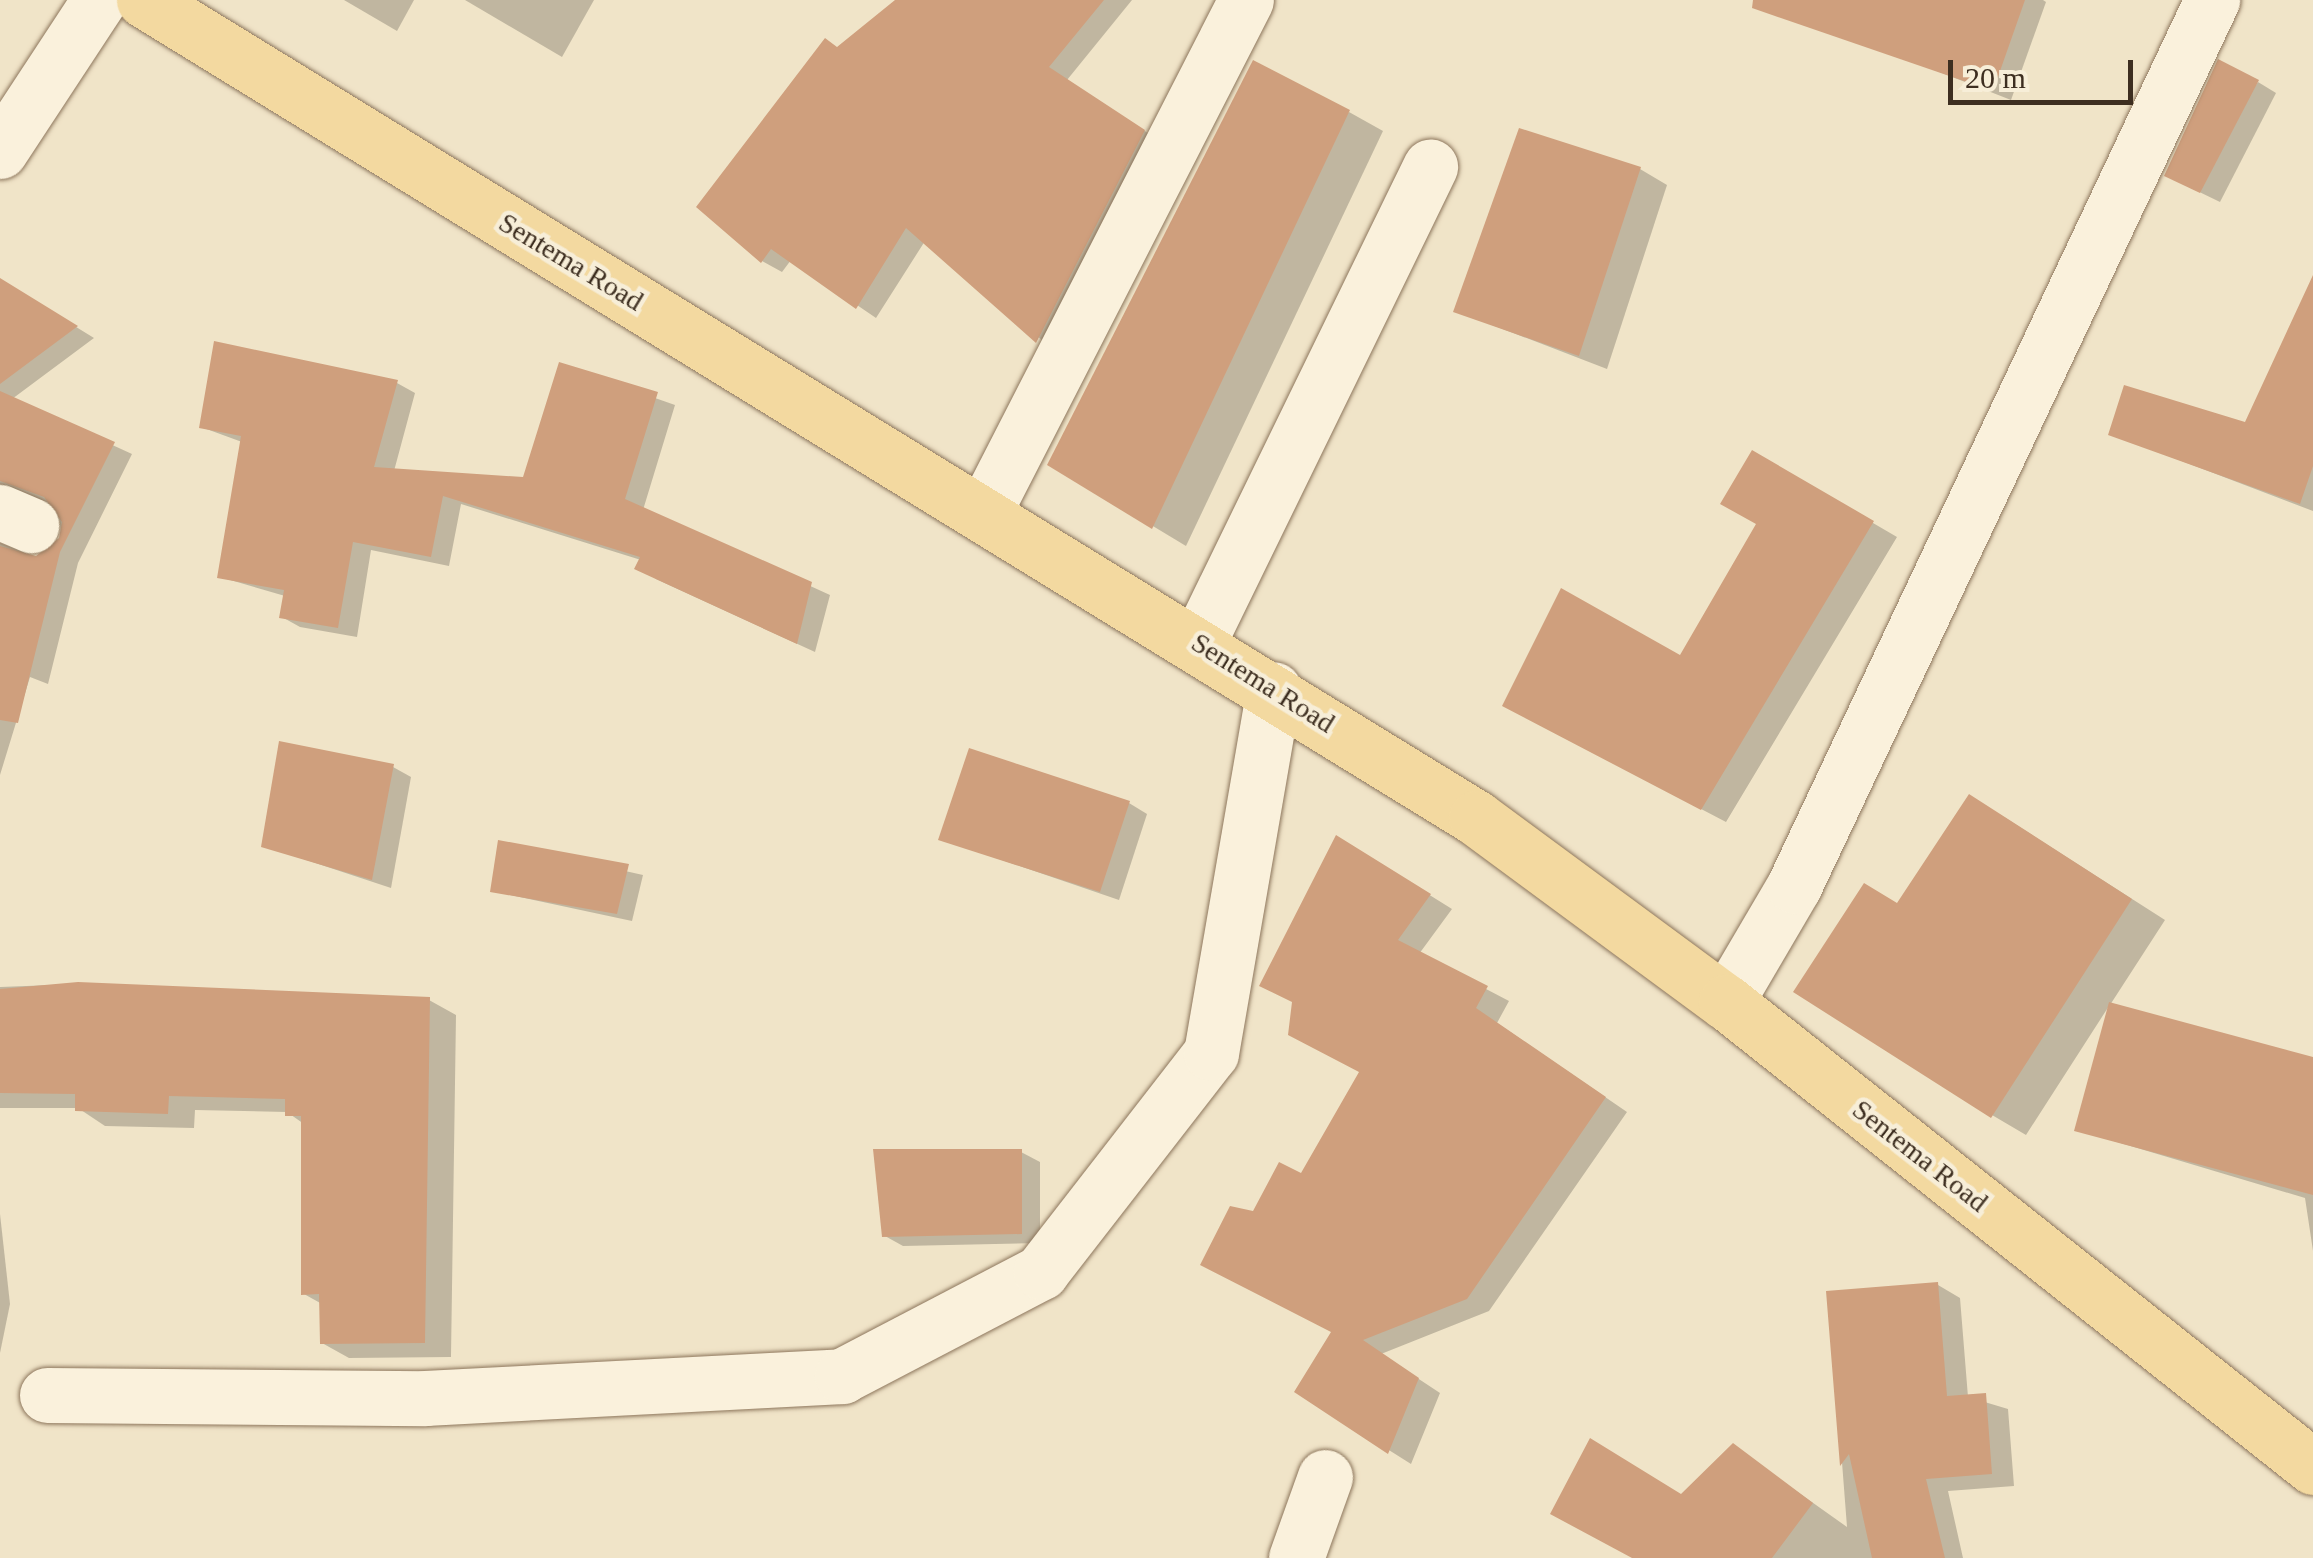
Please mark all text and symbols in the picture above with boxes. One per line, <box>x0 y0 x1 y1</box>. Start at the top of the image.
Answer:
scale bar <box>1953 40 2138 102</box>
text: 20 m <box>1965 61 2026 94</box>
street label: Sentema Road <box>493 206 649 318</box>
street label: Sentema Road <box>1185 626 1341 740</box>
street label: Sentema Road <box>1846 1093 1994 1219</box>

